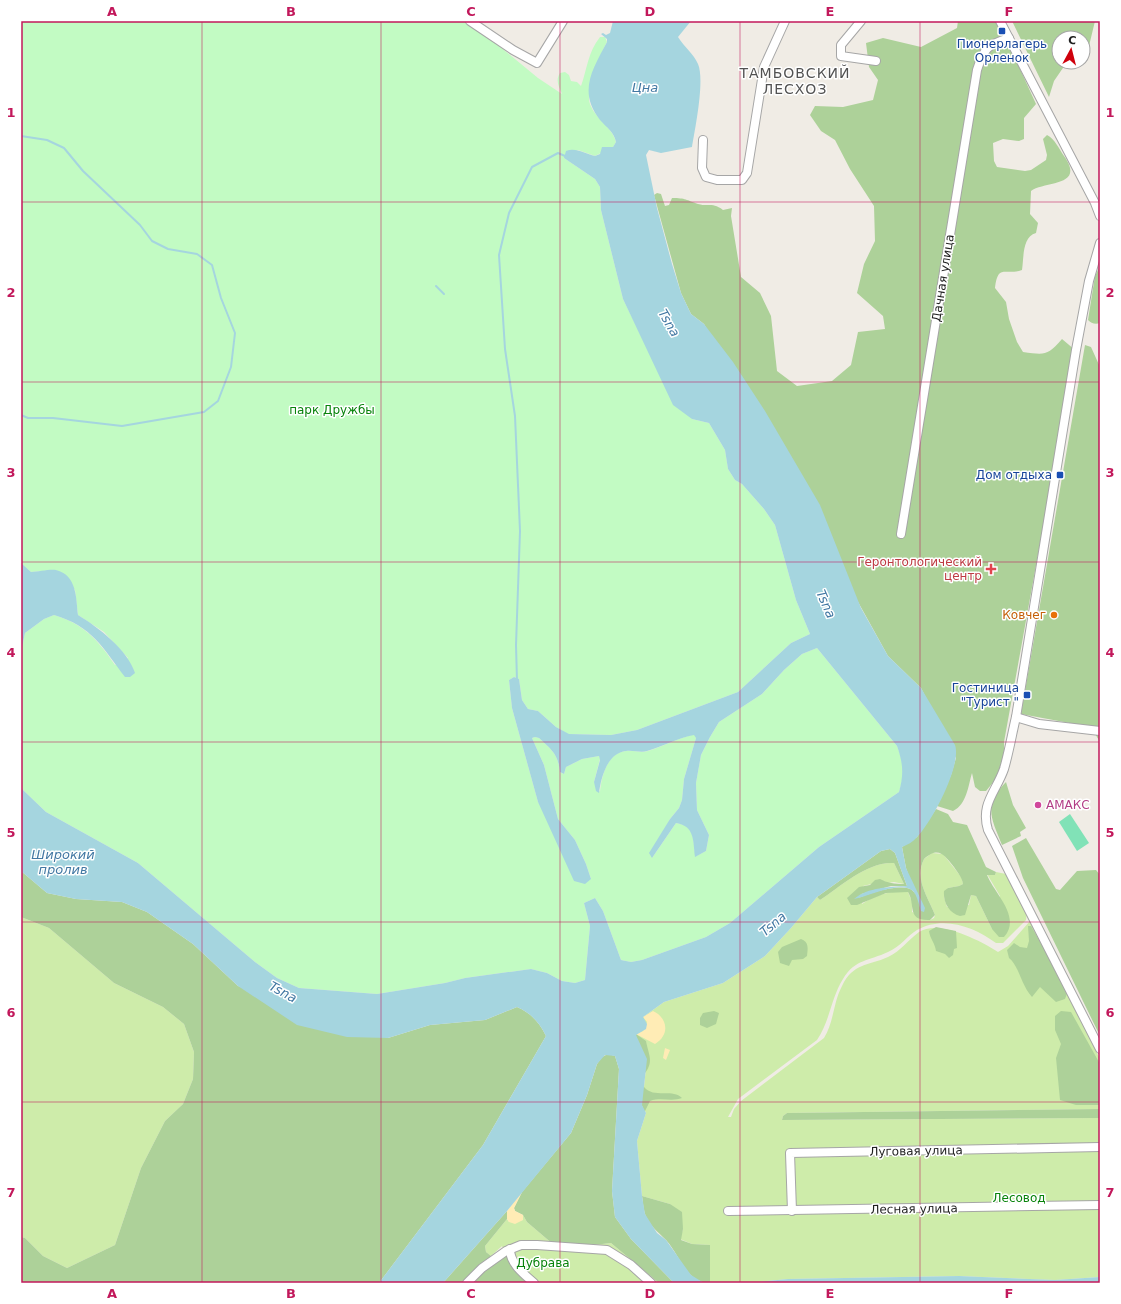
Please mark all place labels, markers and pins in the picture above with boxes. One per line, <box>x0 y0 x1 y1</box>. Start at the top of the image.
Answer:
marker: Пионерлагерь Орленок <box>997 26 1007 36</box>
place label: Пионерлагерь Орленок <box>957 37 1047 65</box>
place label: Дом отдыха <box>976 468 1052 482</box>
marker: Дом отдыха <box>1055 470 1065 480</box>
place label: Геронтологический центр <box>857 555 982 583</box>
marker: Геронтологический центр <box>985 563 997 575</box>
place label: Ковчег <box>1002 608 1046 622</box>
marker: Ковчег <box>1049 610 1059 620</box>
place label: Гостиница "Турист " <box>952 681 1019 709</box>
marker: Гостиница "Турист " <box>1022 690 1032 700</box>
place label: АМАКС <box>1046 798 1090 812</box>
marker: АМАКС <box>1033 800 1043 810</box>

